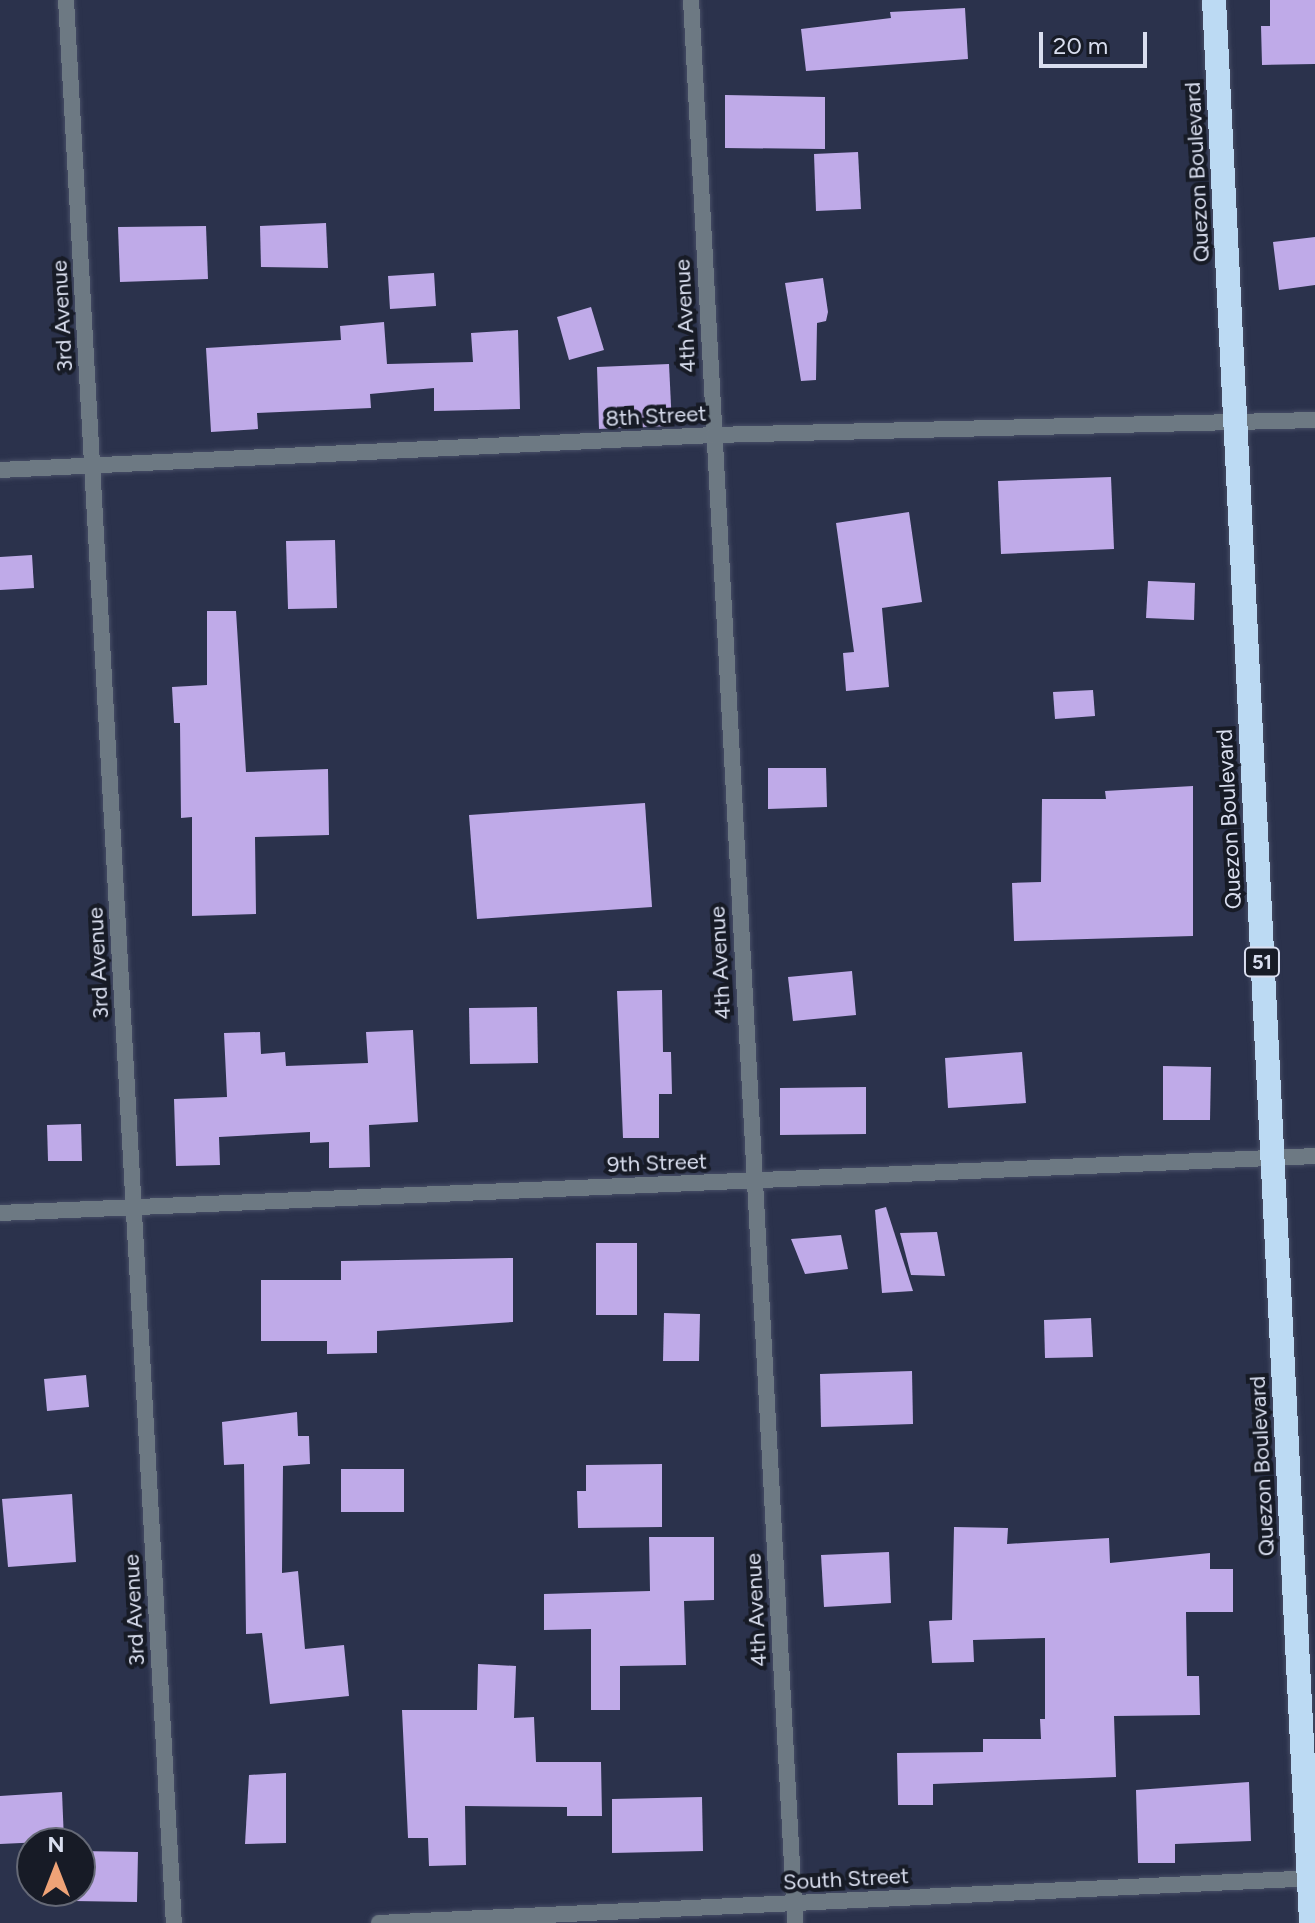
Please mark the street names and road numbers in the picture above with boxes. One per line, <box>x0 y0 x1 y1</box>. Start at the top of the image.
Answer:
street label: Quezon Boulevard <box>1179 81 1215 263</box>
street label: 4th Avenue <box>669 258 701 374</box>
street label: 3rd Avenue <box>46 259 78 373</box>
street label: 8th Street <box>605 400 707 432</box>
street label: Quezon Boulevard <box>1211 728 1247 910</box>
street label: 4th Avenue <box>704 905 736 1021</box>
street label: 3rd Avenue <box>82 906 114 1020</box>
road number: 51 <box>1242 946 1282 978</box>
street label: 9th Street <box>607 1148 707 1178</box>
street label: Quezon Boulevard <box>1244 1375 1280 1557</box>
street label: 4th Avenue <box>740 1552 772 1668</box>
street label: 3rd Avenue <box>118 1553 150 1667</box>
street label: South Street <box>782 1863 910 1895</box>

